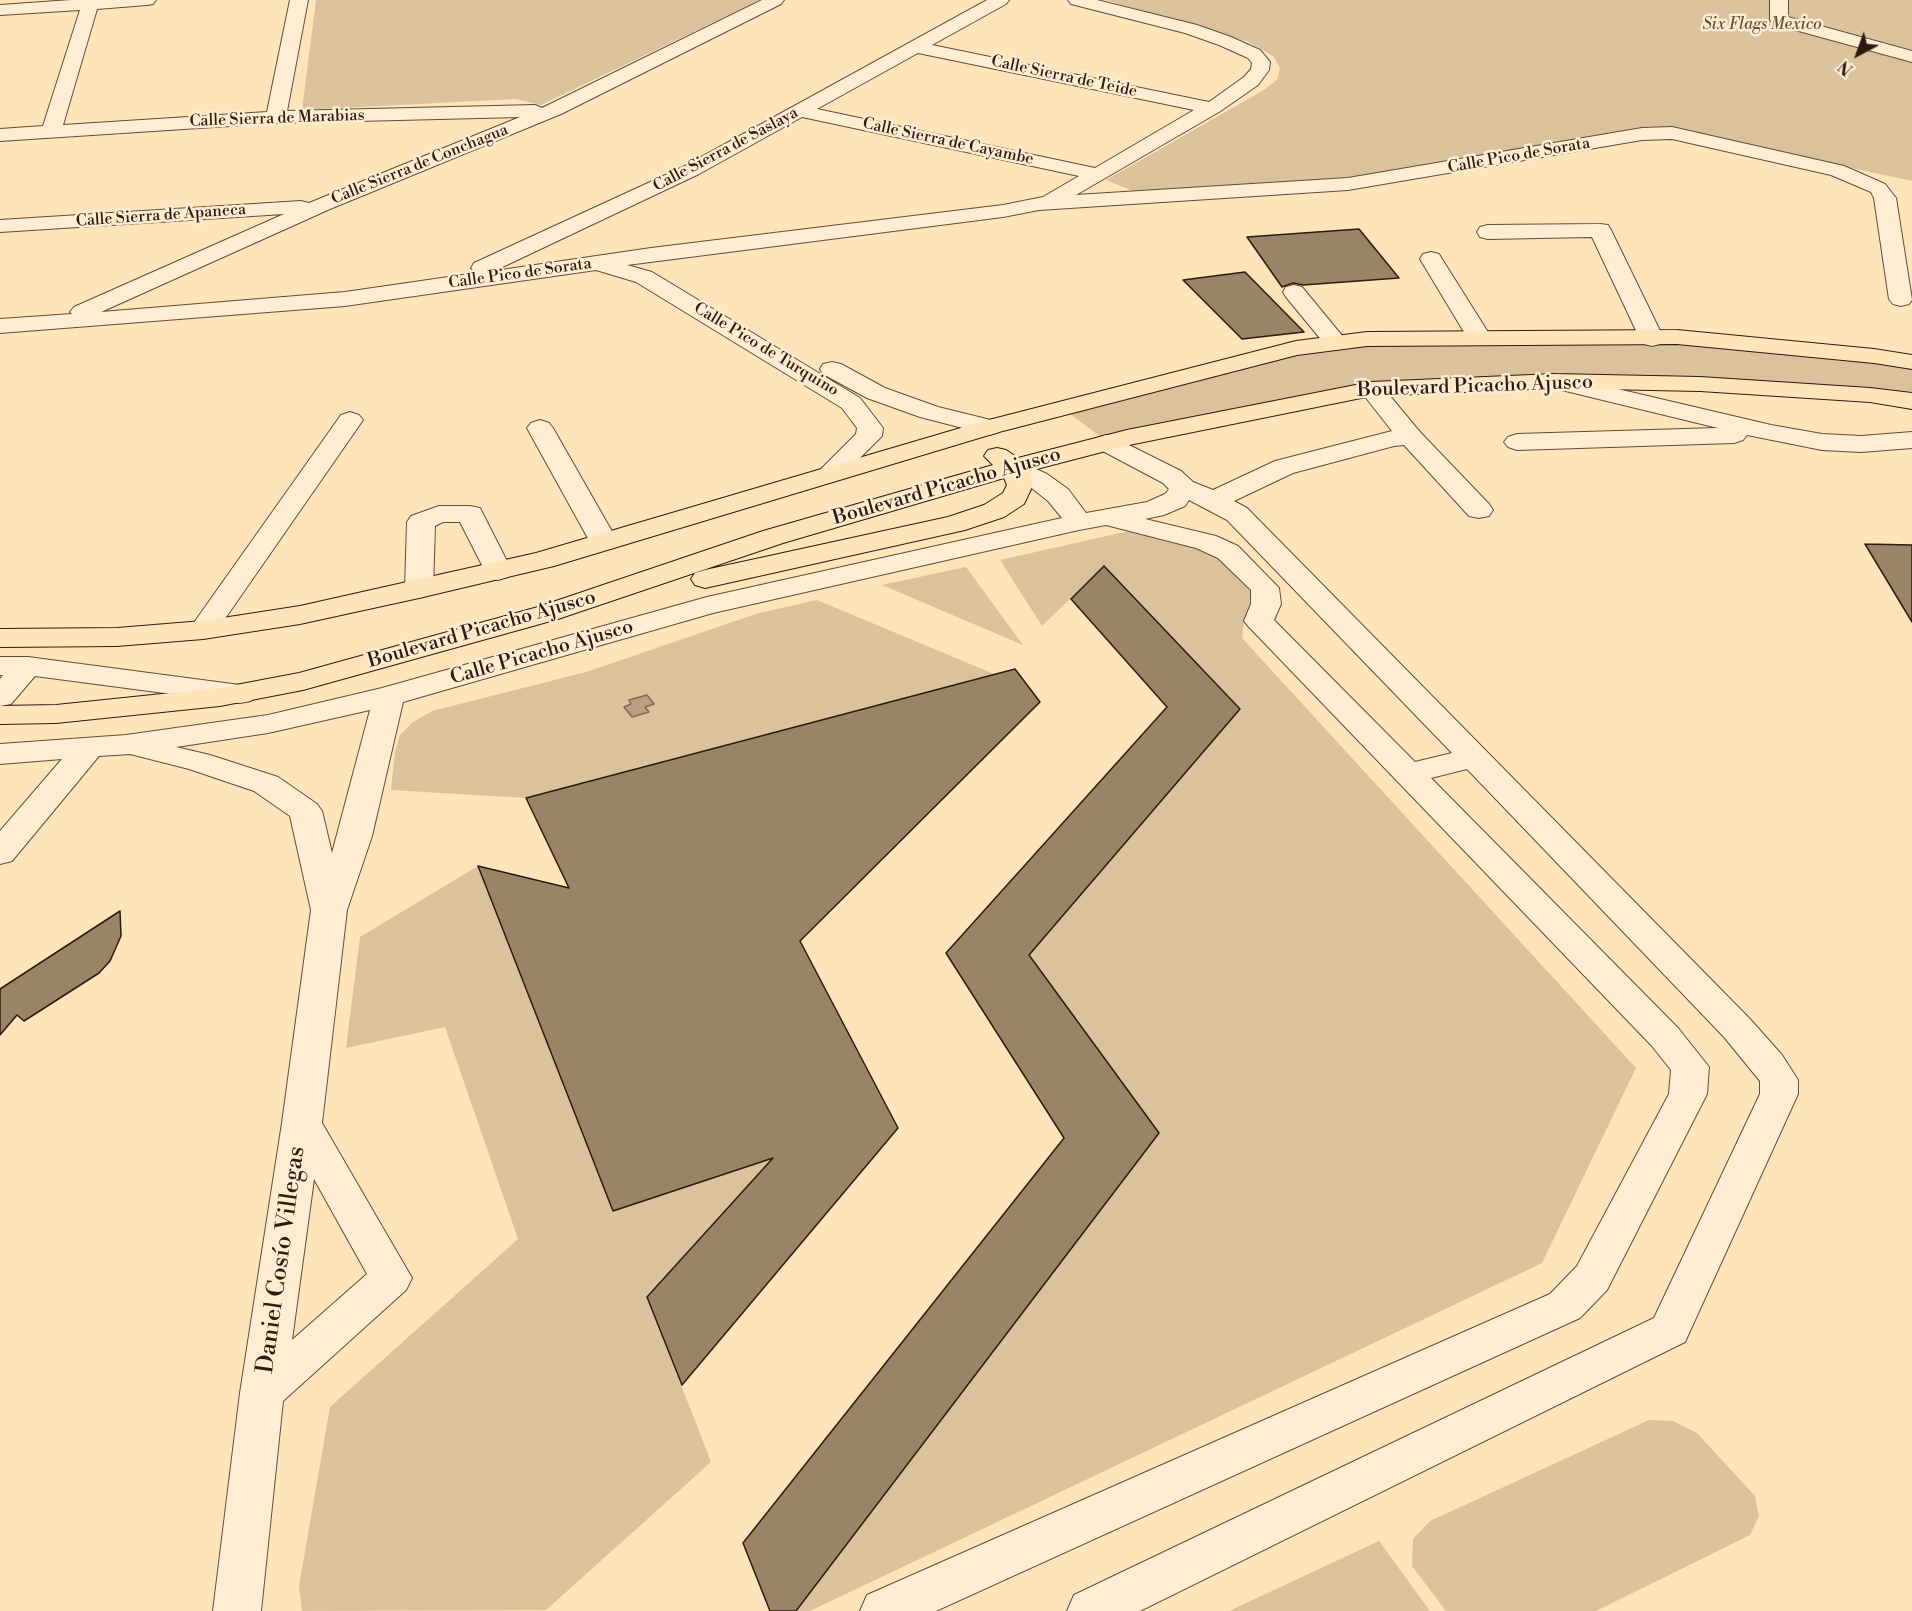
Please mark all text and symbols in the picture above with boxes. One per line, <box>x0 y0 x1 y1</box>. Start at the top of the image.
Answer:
park label: Six Flags Mexico <box>1702 15 1822 35</box>
north arrow <box>1828 24 1888 84</box>
street label: Calle Sierra de Teide <box>989 52 1139 102</box>
text: N <box>1835 56 1858 79</box>
street label: Calle Sierra de Saslaya <box>650 104 802 196</box>
street label: Calle Sierra de Marabias <box>189 106 365 132</box>
street label: Calle Sierra de Cayambe <box>861 114 1035 170</box>
street label: Calle Sierra de Conchagua <box>329 121 511 209</box>
street label: Calle Pico de Sorata <box>1446 134 1592 178</box>
street label: Calle Sierra de Apaneca <box>75 200 247 232</box>
street label: Calle Pico de Sorata <box>447 254 593 294</box>
street label: Calle Pico de Turquino <box>690 299 842 401</box>
street label: Boulevard Picacho Ajusco <box>1357 371 1593 403</box>
street label: Boulevard Picacho Ajusco <box>830 443 1064 531</box>
street label: Boulevard Picacho Ajusco <box>365 586 599 674</box>
street label: Calle Picacho Ajusco <box>448 615 636 691</box>
street label: Daniel Cosío Villegas <box>252 1145 312 1375</box>

